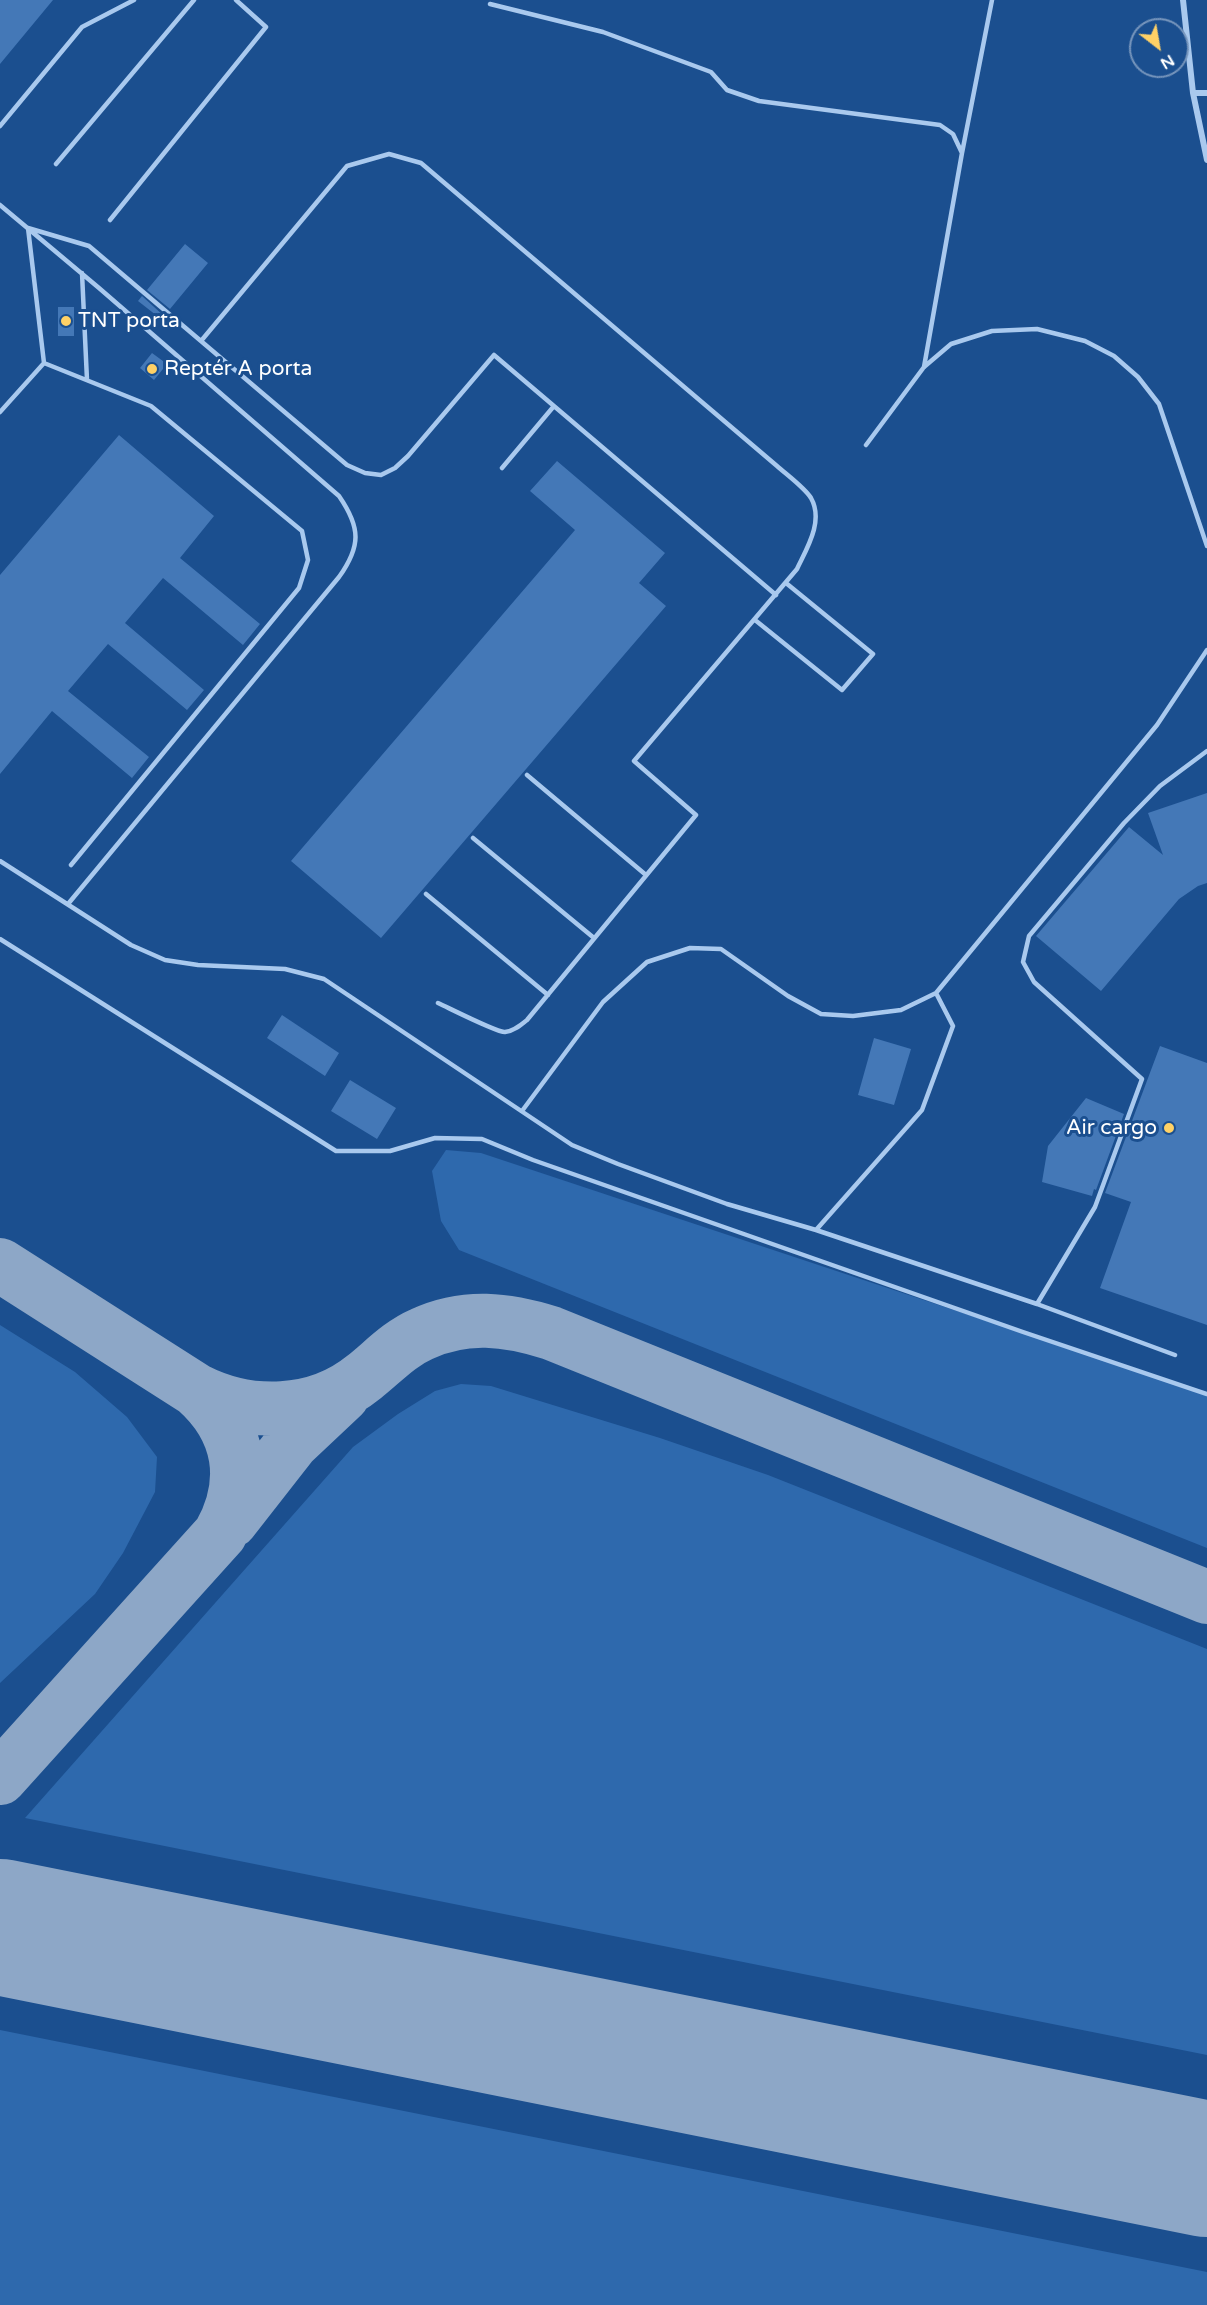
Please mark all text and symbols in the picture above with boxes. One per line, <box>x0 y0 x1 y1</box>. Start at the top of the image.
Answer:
north arrow <box>1129 18 1189 78</box>
text: N <box>1157 50 1178 74</box>
place label: TNT porta <box>78 308 180 334</box>
marker: TNT porta <box>59 314 73 328</box>
place label: Reptér A porta <box>164 356 312 382</box>
marker: Reptér A porta <box>145 362 159 376</box>
place label: Air cargo <box>1066 1115 1157 1141</box>
marker: Air cargo <box>1162 1121 1176 1135</box>

